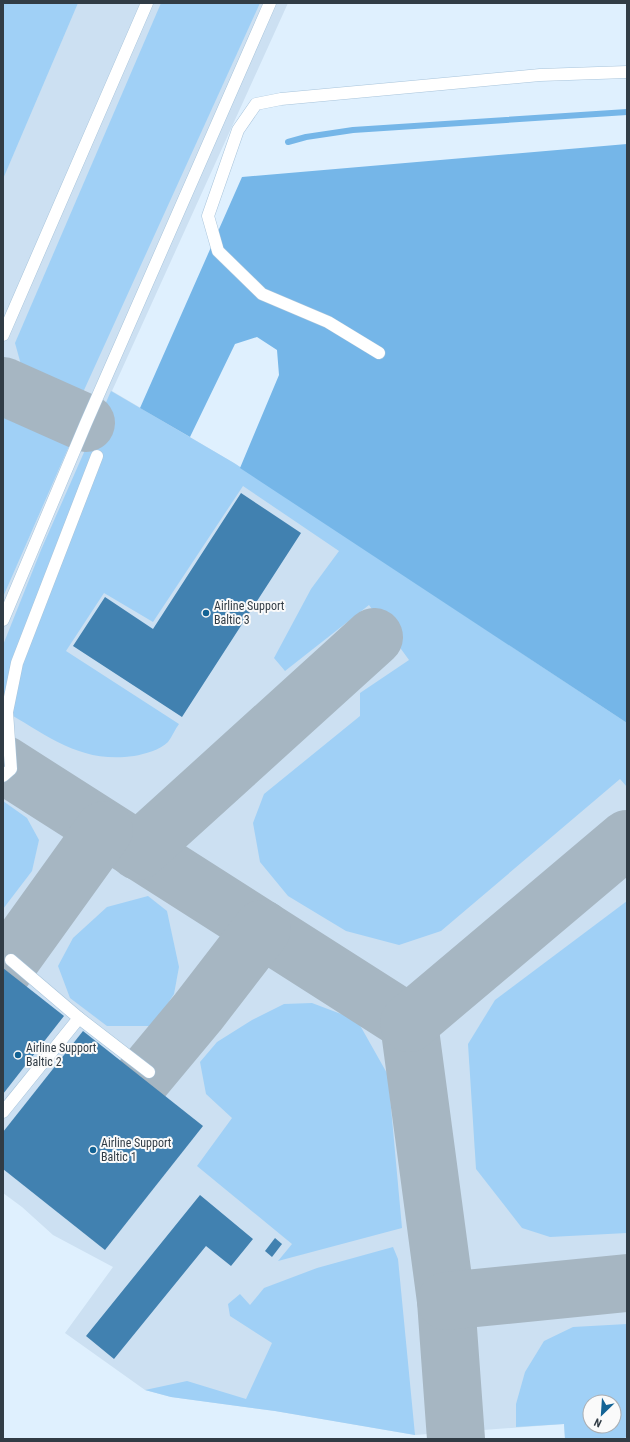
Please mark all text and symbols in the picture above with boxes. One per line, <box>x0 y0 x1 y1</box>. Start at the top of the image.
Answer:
place label: Airline Support Baltic 3 <box>214 599 285 627</box>
marker: Airline Support Baltic 3 <box>201 608 211 618</box>
place label: Airline Support Baltic 2 <box>26 1041 97 1069</box>
marker: Airline Support Baltic 2 <box>13 1050 23 1060</box>
place label: Airline Support Baltic 1 <box>101 1136 172 1164</box>
marker: Airline Support Baltic 1 <box>88 1145 98 1155</box>
north arrow <box>582 1394 622 1434</box>
text: N <box>592 1415 604 1430</box>

